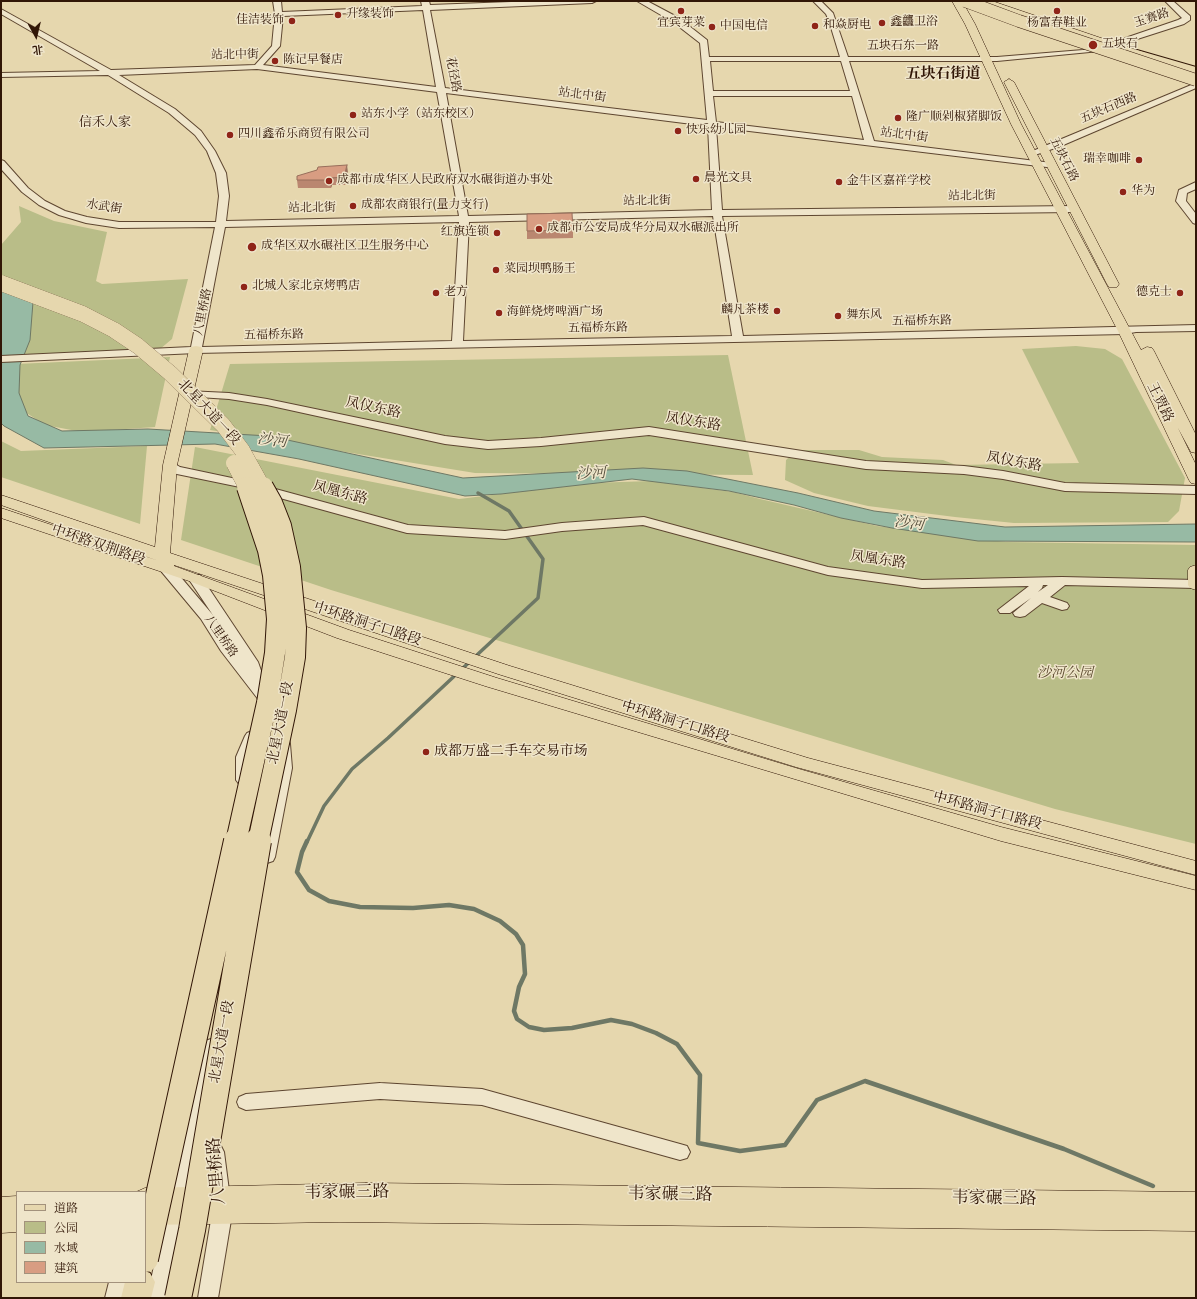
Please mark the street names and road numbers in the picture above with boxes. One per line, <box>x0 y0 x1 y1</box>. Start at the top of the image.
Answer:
street label: 玉赛路 <box>1133 7 1171 31</box>
street label: 五块石东一路 <box>867 40 939 54</box>
street label: 站北中街 <box>211 48 259 64</box>
street label: 花径路 <box>441 56 463 94</box>
street label: 站北中街 <box>557 86 607 106</box>
street label: 五块石西路 <box>1079 91 1139 127</box>
street label: 站北中街 <box>879 126 929 146</box>
street label: 五块石路 <box>1046 135 1080 185</box>
street label: 站北北街 <box>948 189 996 205</box>
street label: 站北北街 <box>623 194 671 210</box>
street label: 水武街 <box>85 198 123 218</box>
street label: 站北北街 <box>288 201 336 217</box>
street label: 八里桥路 <box>192 287 216 337</box>
street label: 五福桥东路 <box>892 314 952 330</box>
street label: 五福桥东路 <box>568 321 628 337</box>
street label: 五福桥东路 <box>244 328 304 344</box>
street label: 北星大道一段 <box>173 377 243 449</box>
street label: 王贾路 <box>1142 380 1176 426</box>
street label: 凤仪东路 <box>344 395 402 423</box>
street label: 凤仪东路 <box>664 410 722 436</box>
street label: 凤仪东路 <box>985 450 1043 476</box>
street label: 凤凰东路 <box>311 479 369 509</box>
street label: 中环路双荆路段 <box>49 522 147 570</box>
street label: 凤凰东路 <box>849 549 907 573</box>
street label: 中环路洞子口路段 <box>311 600 423 650</box>
street label: 八里桥路 <box>200 613 240 661</box>
street label: 北星大道一段 <box>266 680 298 766</box>
street label: 中环路洞子口路段 <box>619 699 731 747</box>
street label: 中环路洞子口路段 <box>931 789 1043 835</box>
street label: 北星大道一段 <box>207 999 239 1085</box>
street label: 八里桥路 <box>205 1136 231 1206</box>
street label: 韦家碾三路 <box>304 1183 390 1205</box>
street label: 韦家碾三路 <box>627 1185 713 1207</box>
street label: 韦家碾三路 <box>951 1189 1037 1211</box>

